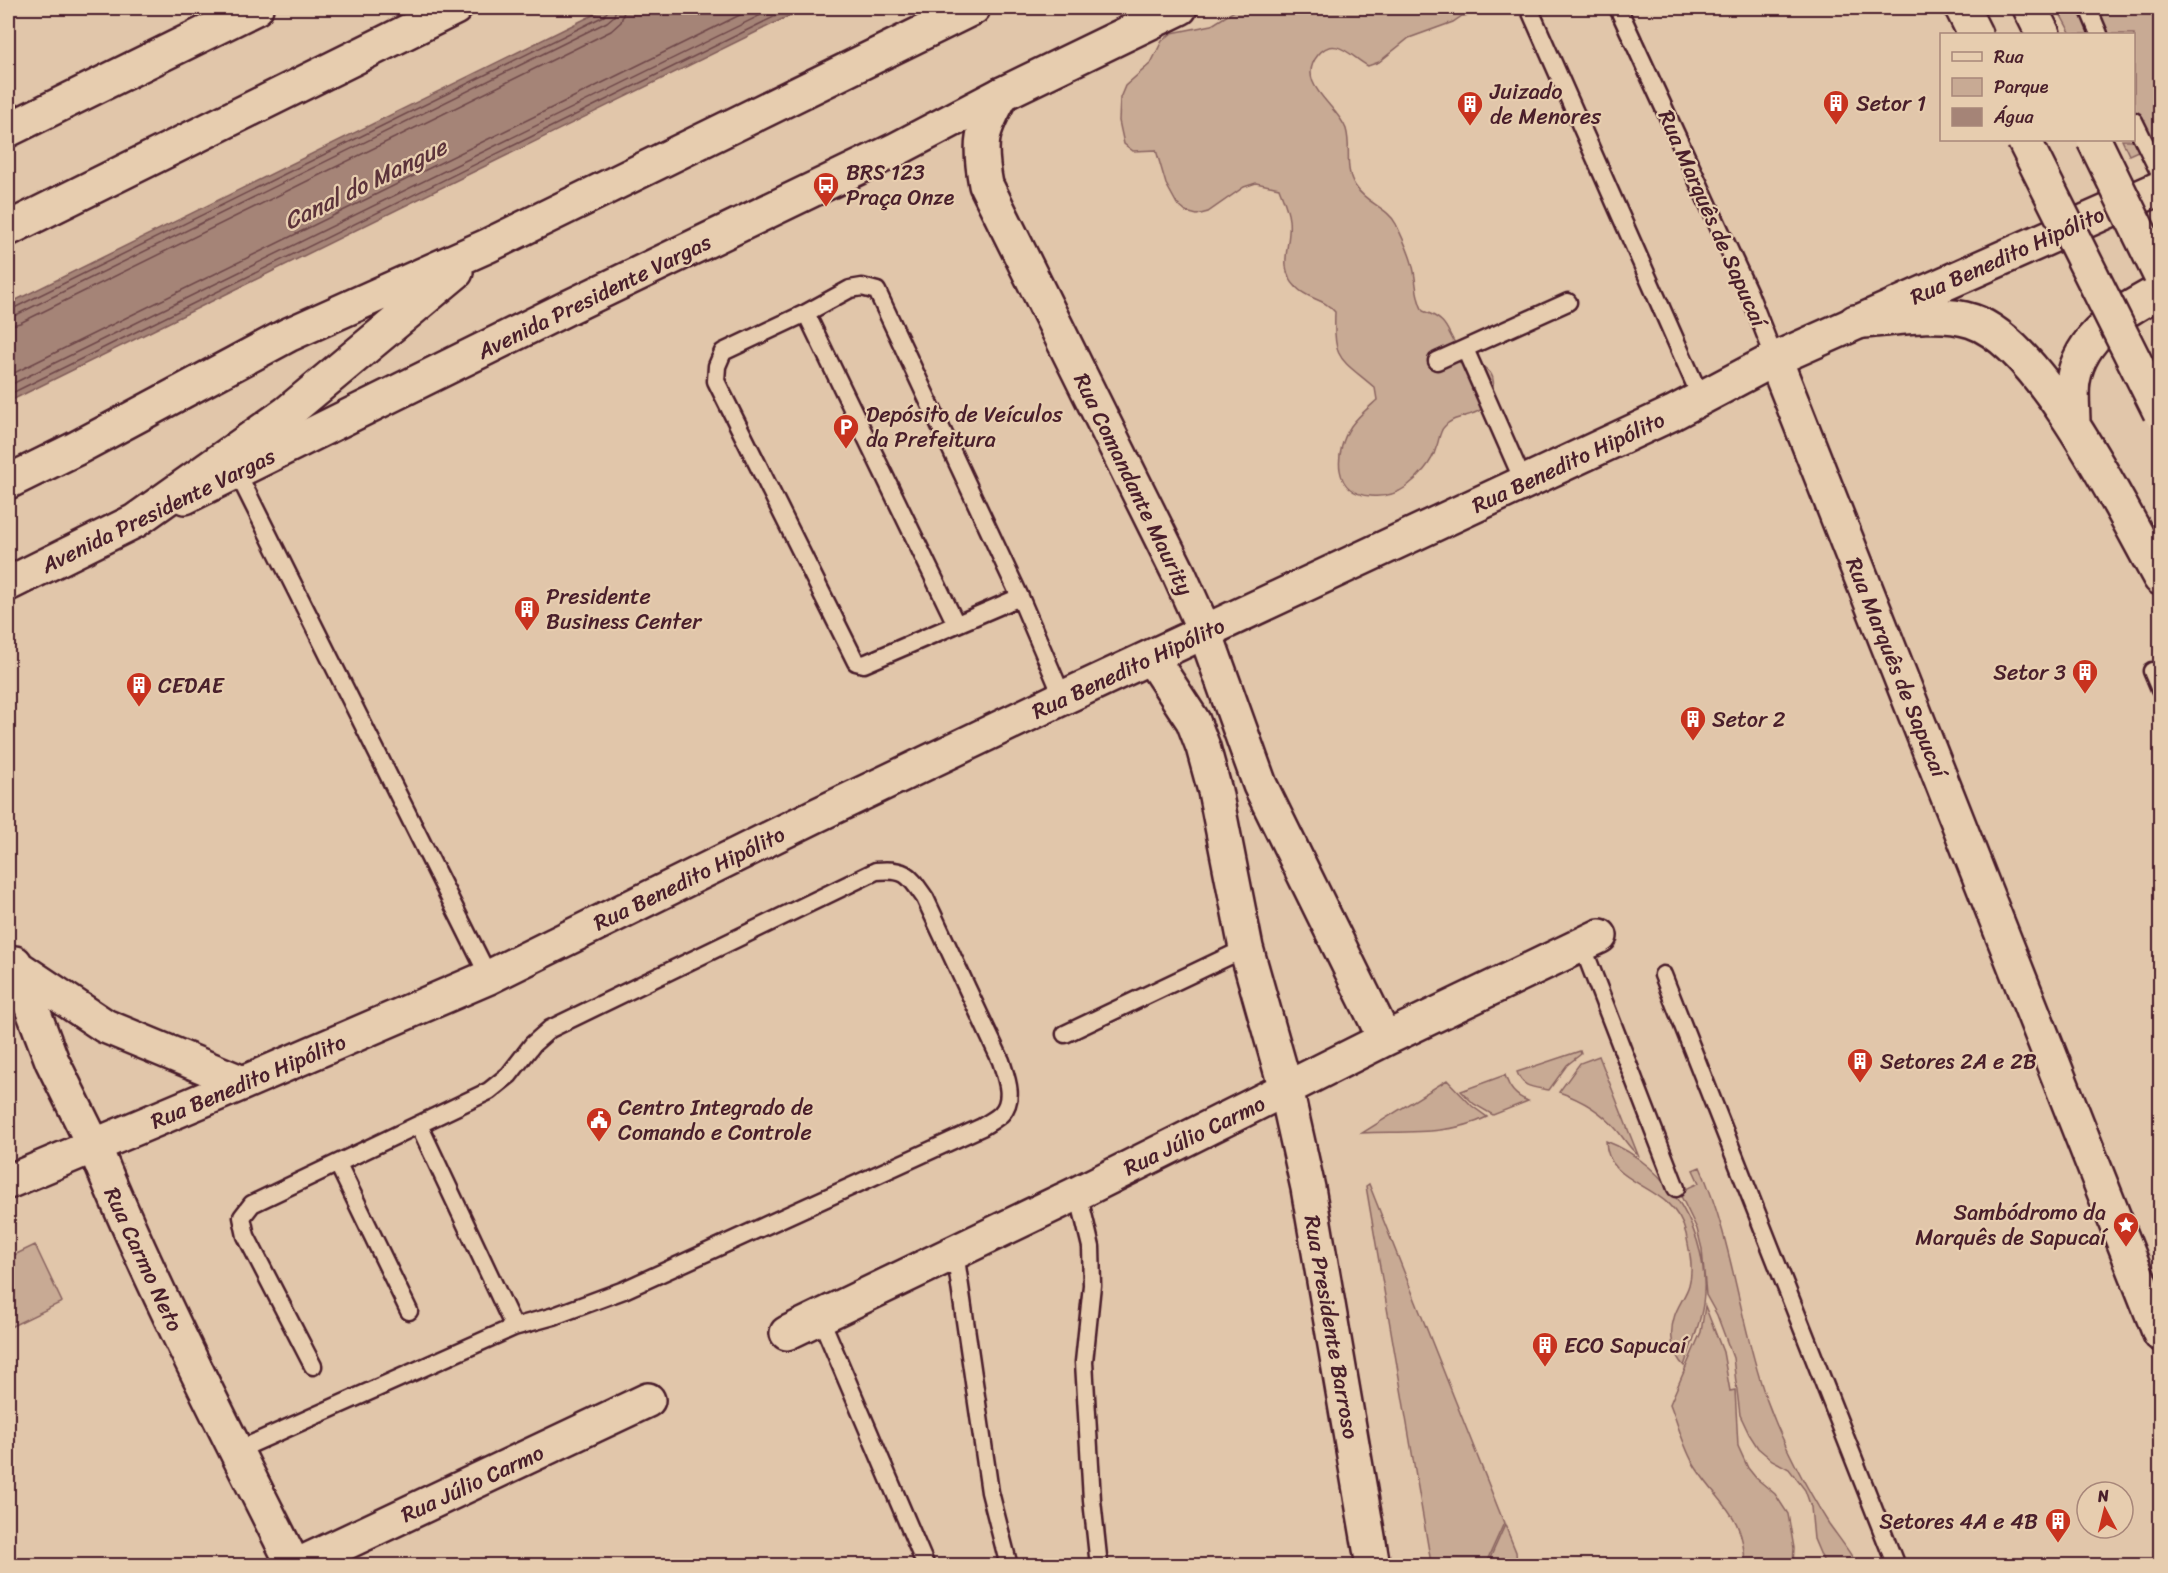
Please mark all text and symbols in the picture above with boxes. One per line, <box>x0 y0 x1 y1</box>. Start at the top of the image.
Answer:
legend <box>1940 33 2135 141</box>
text: Rua <box>1994 41 2025 73</box>
text: Parque <box>1994 71 2049 103</box>
place label: Juizado de Menores <box>1489 72 1602 136</box>
place label: Setor 1 <box>1856 84 1926 123</box>
building icon: Setor 1 <box>1821 88 1851 126</box>
building icon: Juizado de Menores <box>1455 89 1485 127</box>
text: Água <box>1993 101 2035 133</box>
street label: Rua Marquês de Sapucaí <box>1647 103 1779 336</box>
water label: Canal do Mangue <box>276 125 456 242</box>
place label: BRS 123 Praça Onze <box>846 153 955 217</box>
bus stop icon: BRS 123 Praça Onze <box>811 170 841 208</box>
street label: Rua Benedito Hipólito <box>1904 195 2111 316</box>
street label: Avenida Presidente Vargas <box>469 222 719 371</box>
street label: Rua Comandante Maurity <box>1063 366 1205 603</box>
place label: Depósito de Veículos da Prefeitura <box>866 395 1063 459</box>
street label: Rua Benedito Hipólito <box>1465 400 1671 524</box>
parking icon: Depósito de Veículos da Prefeitura <box>831 412 861 450</box>
street label: Avenida Presidente Vargas <box>33 436 283 585</box>
street label: Rua Marquês de Sapucaí <box>1835 551 1960 786</box>
place label: Presidente Business Center <box>546 577 703 641</box>
building icon: Presidente Business Center <box>512 594 542 632</box>
street label: Rua Benedito Hipólito <box>1025 606 1231 730</box>
place label: Setor 3 <box>1993 653 2066 692</box>
building icon: Setor 3 <box>2070 657 2100 695</box>
place label: CEDAE <box>158 666 225 705</box>
building icon: CEDAE <box>124 670 154 708</box>
place label: Setor 2 <box>1712 700 1786 739</box>
building icon: Setor 2 <box>1678 704 1708 742</box>
street label: Rua Benedito Hipólito <box>587 815 792 942</box>
street label: Rua Benedito Hipólito <box>144 1023 352 1140</box>
place label: Setores 2A e 2B <box>1880 1042 2037 1081</box>
building icon: Setores 2A e 2B <box>1845 1046 1875 1084</box>
street label: Rua Júlio Carmo <box>1116 1084 1272 1187</box>
place label: Centro Integrado de Comando e Controle <box>618 1088 813 1152</box>
public building icon: Centro Integrado de Comando e Controle <box>584 1105 614 1143</box>
street label: Rua Carmo Neto <box>93 1180 194 1338</box>
place label: Sambódromo da Marquês de Sapucaí <box>1915 1193 2109 1257</box>
place icon: Sambódromo da Marquês de Sapucaí <box>2111 1210 2141 1248</box>
street label: Rua Presidente Barroso <box>1293 1212 1370 1442</box>
place label: ECO Sapucaí <box>1564 1326 1689 1365</box>
building icon: ECO Sapucaí <box>1530 1330 1560 1368</box>
street label: Rua Júlio Carmo <box>394 1433 550 1534</box>
north arrow <box>2075 1480 2135 1540</box>
text: N <box>2095 1480 2111 1511</box>
place label: Setores 4A e 4B <box>1879 1502 2038 1541</box>
building icon: Setores 4A e 4B <box>2043 1506 2073 1544</box>

